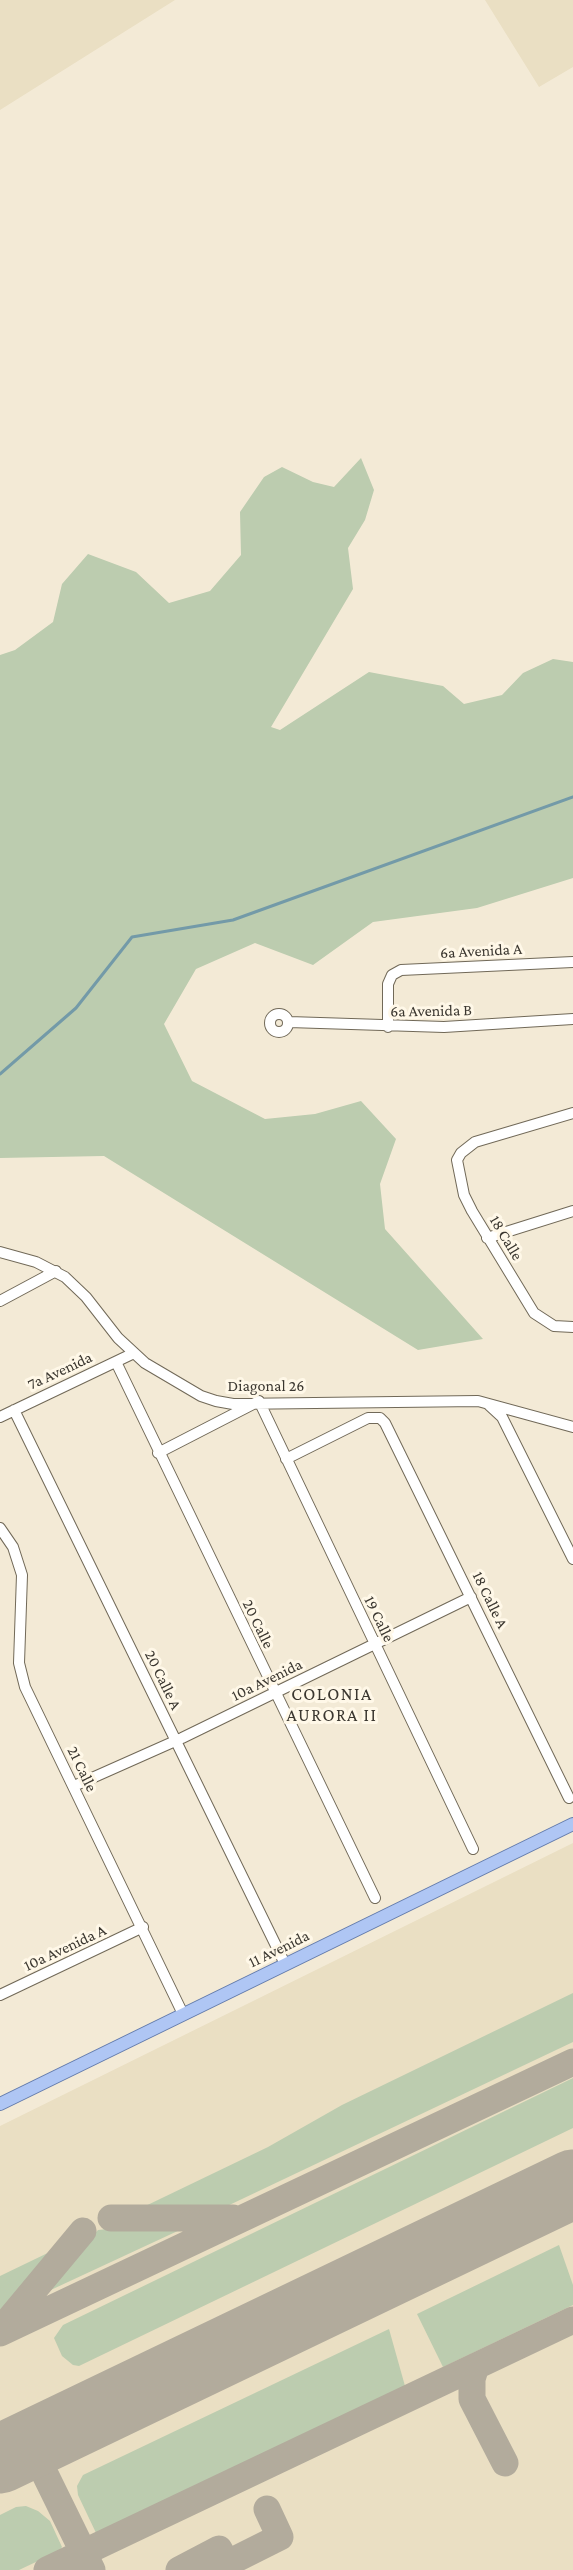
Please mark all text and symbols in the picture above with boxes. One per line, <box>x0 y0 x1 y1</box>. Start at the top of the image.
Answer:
street label: 6a Avenida A <box>439 939 523 963</box>
street label: 6a Avenida B <box>390 1001 472 1021</box>
street label: 18 Calle <box>485 1212 527 1264</box>
street label: 7a Avenida <box>25 1348 95 1394</box>
street label: Diagonal 26 <box>228 1376 304 1396</box>
street label: 18 Calle A <box>468 1568 512 1632</box>
street label: 19 Calle <box>360 1593 398 1645</box>
street label: 20 Calle <box>238 1596 278 1652</box>
street label: 20 Calle A <box>140 1647 186 1713</box>
street label: 10a Avenida <box>228 1655 306 1705</box>
district label: COLONIA AURORA II <box>286 1683 378 1726</box>
street label: 21 Calle <box>63 1743 101 1795</box>
street label: 10a Avenida A <box>21 1921 109 1975</box>
street label: 11 Avenida <box>245 1926 313 1972</box>

